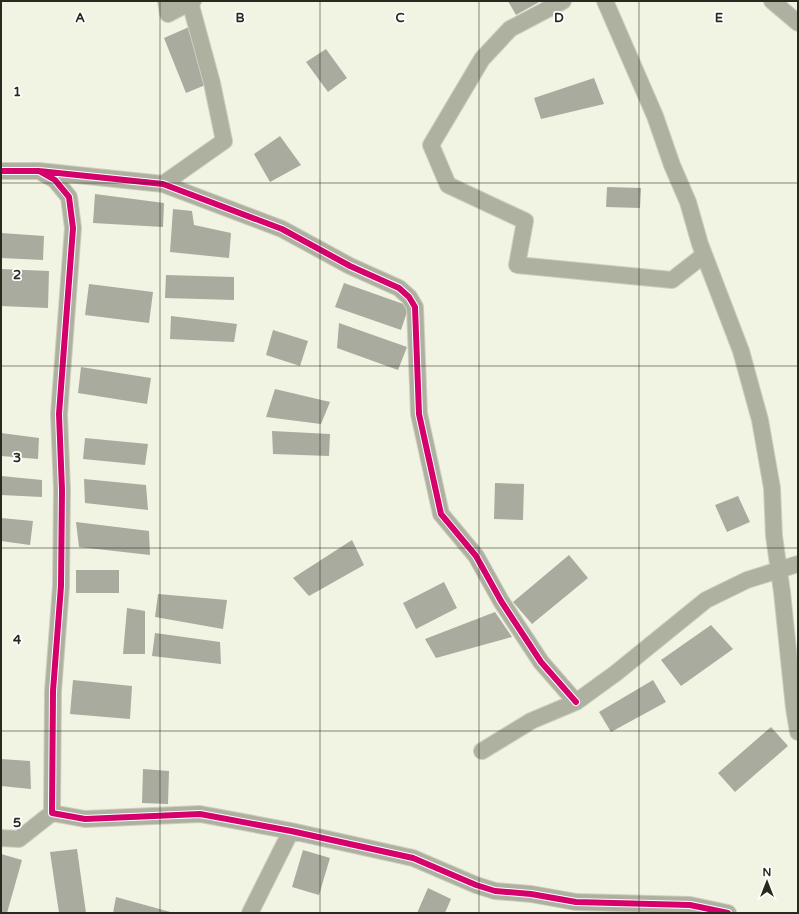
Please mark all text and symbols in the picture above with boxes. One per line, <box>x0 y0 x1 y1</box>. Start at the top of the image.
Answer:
text: A <box>75 10 85 26</box>
text: B <box>235 10 245 26</box>
text: C <box>395 10 405 26</box>
text: D <box>554 10 564 26</box>
text: E <box>715 10 723 26</box>
text: 1 <box>13 84 21 100</box>
text: 2 <box>13 267 21 283</box>
text: 3 <box>13 450 21 466</box>
text: 4 <box>13 632 22 648</box>
text: 5 <box>13 815 21 831</box>
north arrow <box>747 862 787 902</box>
text: N <box>763 866 771 879</box>

